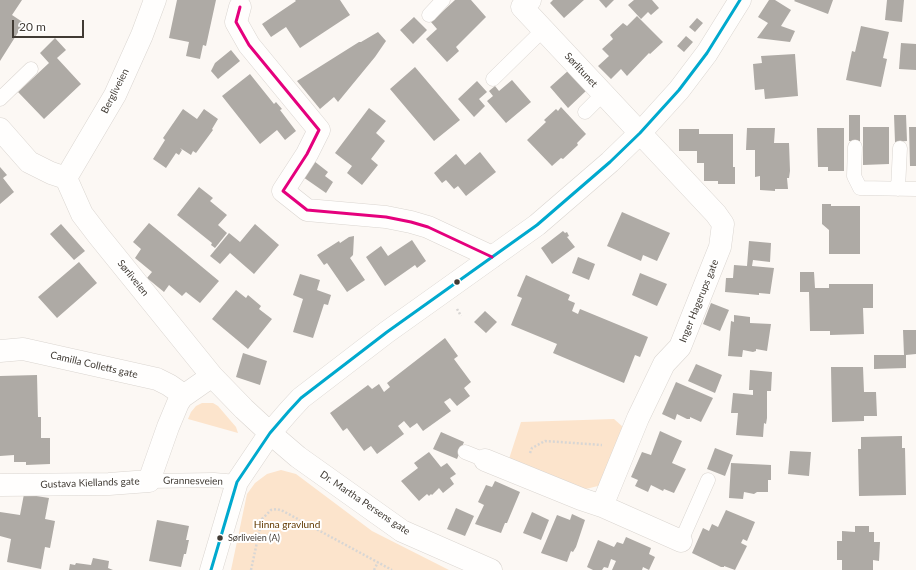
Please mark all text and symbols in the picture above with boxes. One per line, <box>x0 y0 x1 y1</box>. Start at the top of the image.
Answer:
scale bar <box>14 12 86 38</box>
text: 20 m <box>19 19 46 34</box>
street label: Sørlitunet <box>562 50 600 90</box>
street label: Bergliveien <box>99 67 131 115</box>
street label: Sørliveien <box>115 258 151 298</box>
street label: Inger Hagerups gate <box>677 258 721 344</box>
unlabelled marker <box>452 277 462 287</box>
street label: Camilla Colletts gate <box>49 349 139 381</box>
street label: Dr. Martha Persens gate <box>318 468 412 538</box>
street label: Grannesveien <box>163 474 223 488</box>
street label: Gustava Kiellands gate <box>40 475 140 491</box>
park label: Hinna gravlund <box>254 519 320 531</box>
marker: Sørliveien (A) <box>215 533 225 543</box>
place label: Sørliveien (A) <box>228 533 280 543</box>

